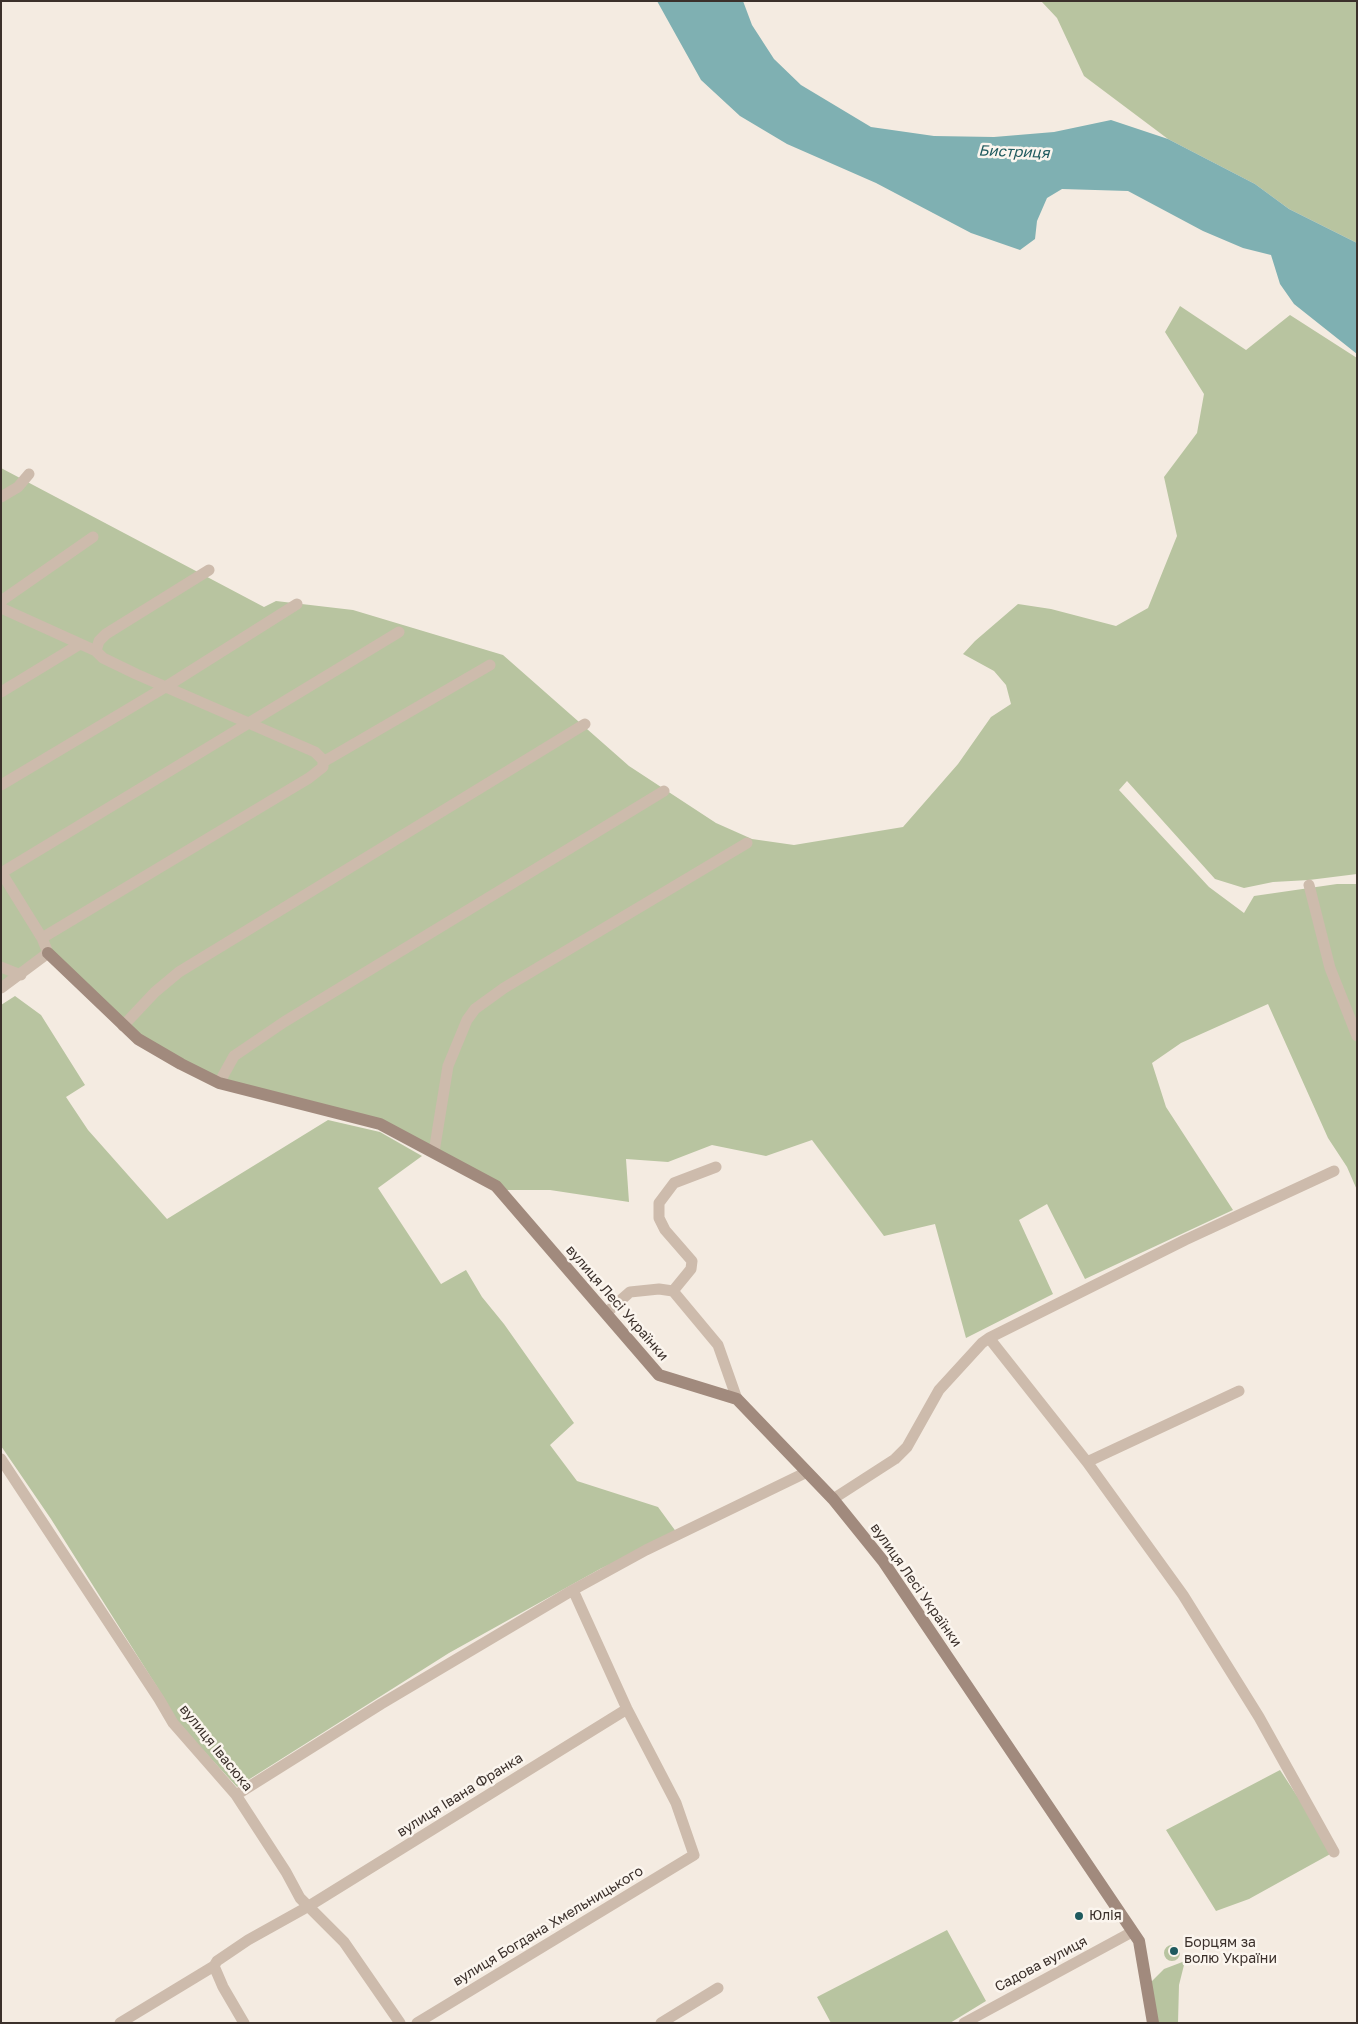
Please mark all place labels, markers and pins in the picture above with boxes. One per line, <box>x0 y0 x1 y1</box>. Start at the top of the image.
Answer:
place label: Юлія <box>1089 1908 1122 1924</box>
marker: Юлія <box>1073 1910 1085 1922</box>
place label: Борцям за волю України <box>1184 1935 1277 1968</box>
marker: Борцям за волю України <box>1168 1945 1180 1957</box>

